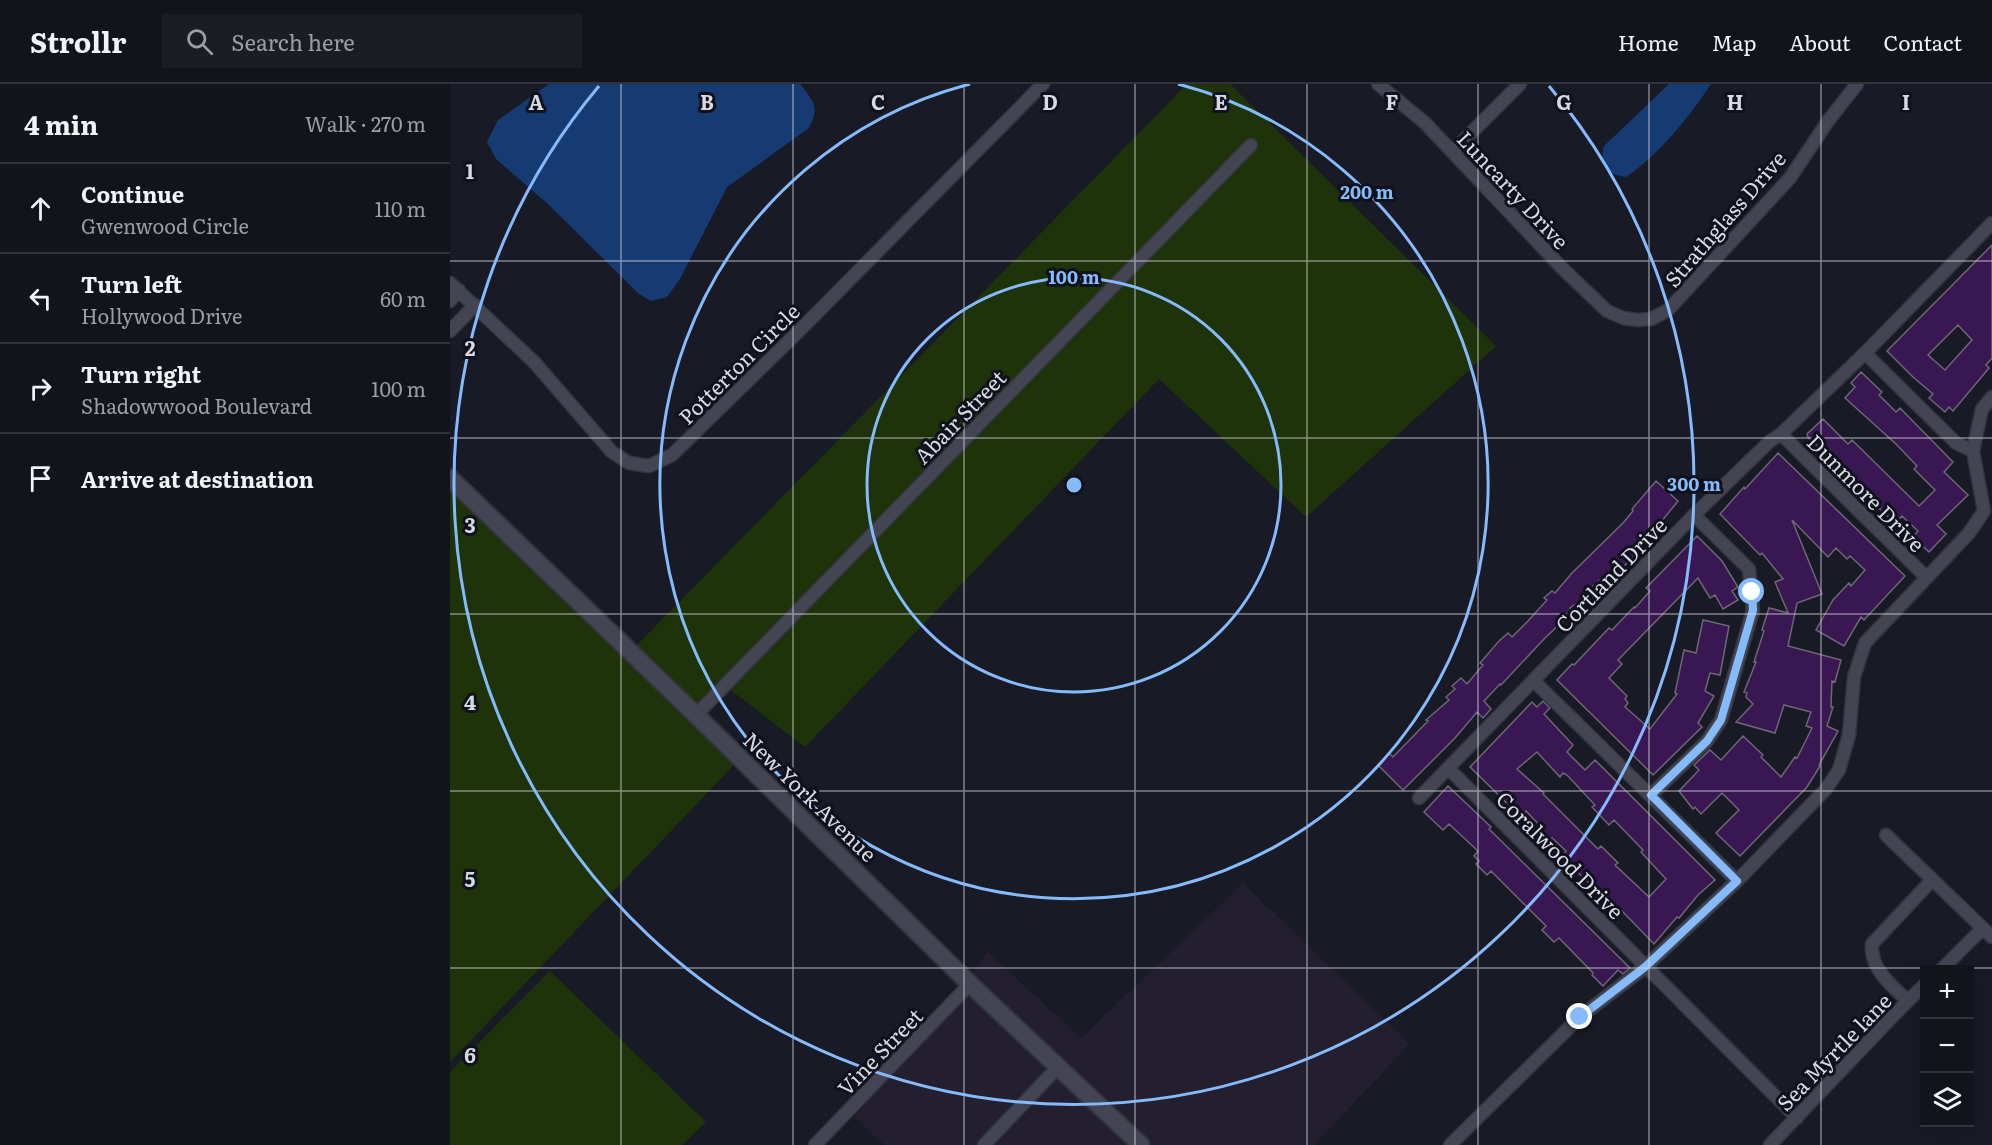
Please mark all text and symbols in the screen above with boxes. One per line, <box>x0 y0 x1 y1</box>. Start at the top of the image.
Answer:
search box <box>162 14 582 68</box>
text: Strollr <box>30 20 126 62</box>
icon: search <box>183 25 216 58</box>
text: Search here <box>231 25 355 58</box>
text: Home <box>1618 26 1679 57</box>
text: Map <box>1712 26 1756 57</box>
text: About <box>1789 26 1851 57</box>
text: Contact <box>1884 26 1962 57</box>
text: A <box>528 86 544 116</box>
text: B <box>700 86 714 116</box>
text: C <box>871 86 885 116</box>
text: D <box>1042 86 1058 116</box>
text: E <box>1214 86 1228 116</box>
text: F <box>1386 86 1399 116</box>
text: G <box>1556 86 1572 116</box>
text: H <box>1727 86 1743 116</box>
text: I <box>1902 86 1910 116</box>
text: 4 min <box>24 104 98 143</box>
text: Walk · 270 m <box>305 108 426 138</box>
street label: Luncarty Drive <box>1451 123 1577 255</box>
street label: Strathglass Drive <box>1656 143 1792 293</box>
text: 1 <box>466 155 474 185</box>
text: Continue <box>81 177 184 210</box>
text: 200 m <box>1340 178 1394 205</box>
icon: ahead <box>24 192 57 225</box>
text: 110 m <box>375 193 426 223</box>
text: Gwenwood Circle <box>81 210 249 240</box>
text: 100 m <box>1048 263 1100 290</box>
text: Turn left <box>81 267 182 300</box>
icon: left <box>24 282 57 315</box>
text: 60 m <box>380 283 426 313</box>
street label: Potterton Circle <box>670 295 806 431</box>
text: Hollywood Drive <box>81 300 242 330</box>
text: 2 <box>465 332 476 362</box>
text: Turn right <box>81 357 201 390</box>
street label: Abair Street <box>906 362 1012 470</box>
icon: right <box>24 372 57 405</box>
text: 100 m <box>371 373 426 403</box>
text: Shadowwood Boulevard <box>81 390 312 420</box>
street label: Dunmore Drive <box>1801 426 1933 558</box>
icon: arrive <box>24 462 57 495</box>
text: Arrive at destination <box>81 462 314 495</box>
text: 300 m <box>1667 470 1721 497</box>
centre of rings <box>1064 475 1084 495</box>
text: 3 <box>464 509 476 539</box>
street label: Cortland Drive <box>1547 509 1673 638</box>
route start <box>1738 578 1764 604</box>
text: 4 <box>464 686 476 716</box>
street label: New York Avenue <box>737 724 885 868</box>
street label: Coralwood Drive <box>1490 783 1632 925</box>
text: 5 <box>465 863 476 893</box>
map controls <box>1920 965 1974 1127</box>
button: + <box>1920 965 1974 1019</box>
street label: Sea Myrtle lane <box>1768 985 1898 1117</box>
street label: Vine Street <box>829 1000 929 1102</box>
route end <box>1566 1003 1592 1029</box>
button: − <box>1920 1019 1974 1073</box>
text: 6 <box>464 1039 476 1069</box>
button: layers <box>1920 1073 1974 1127</box>

